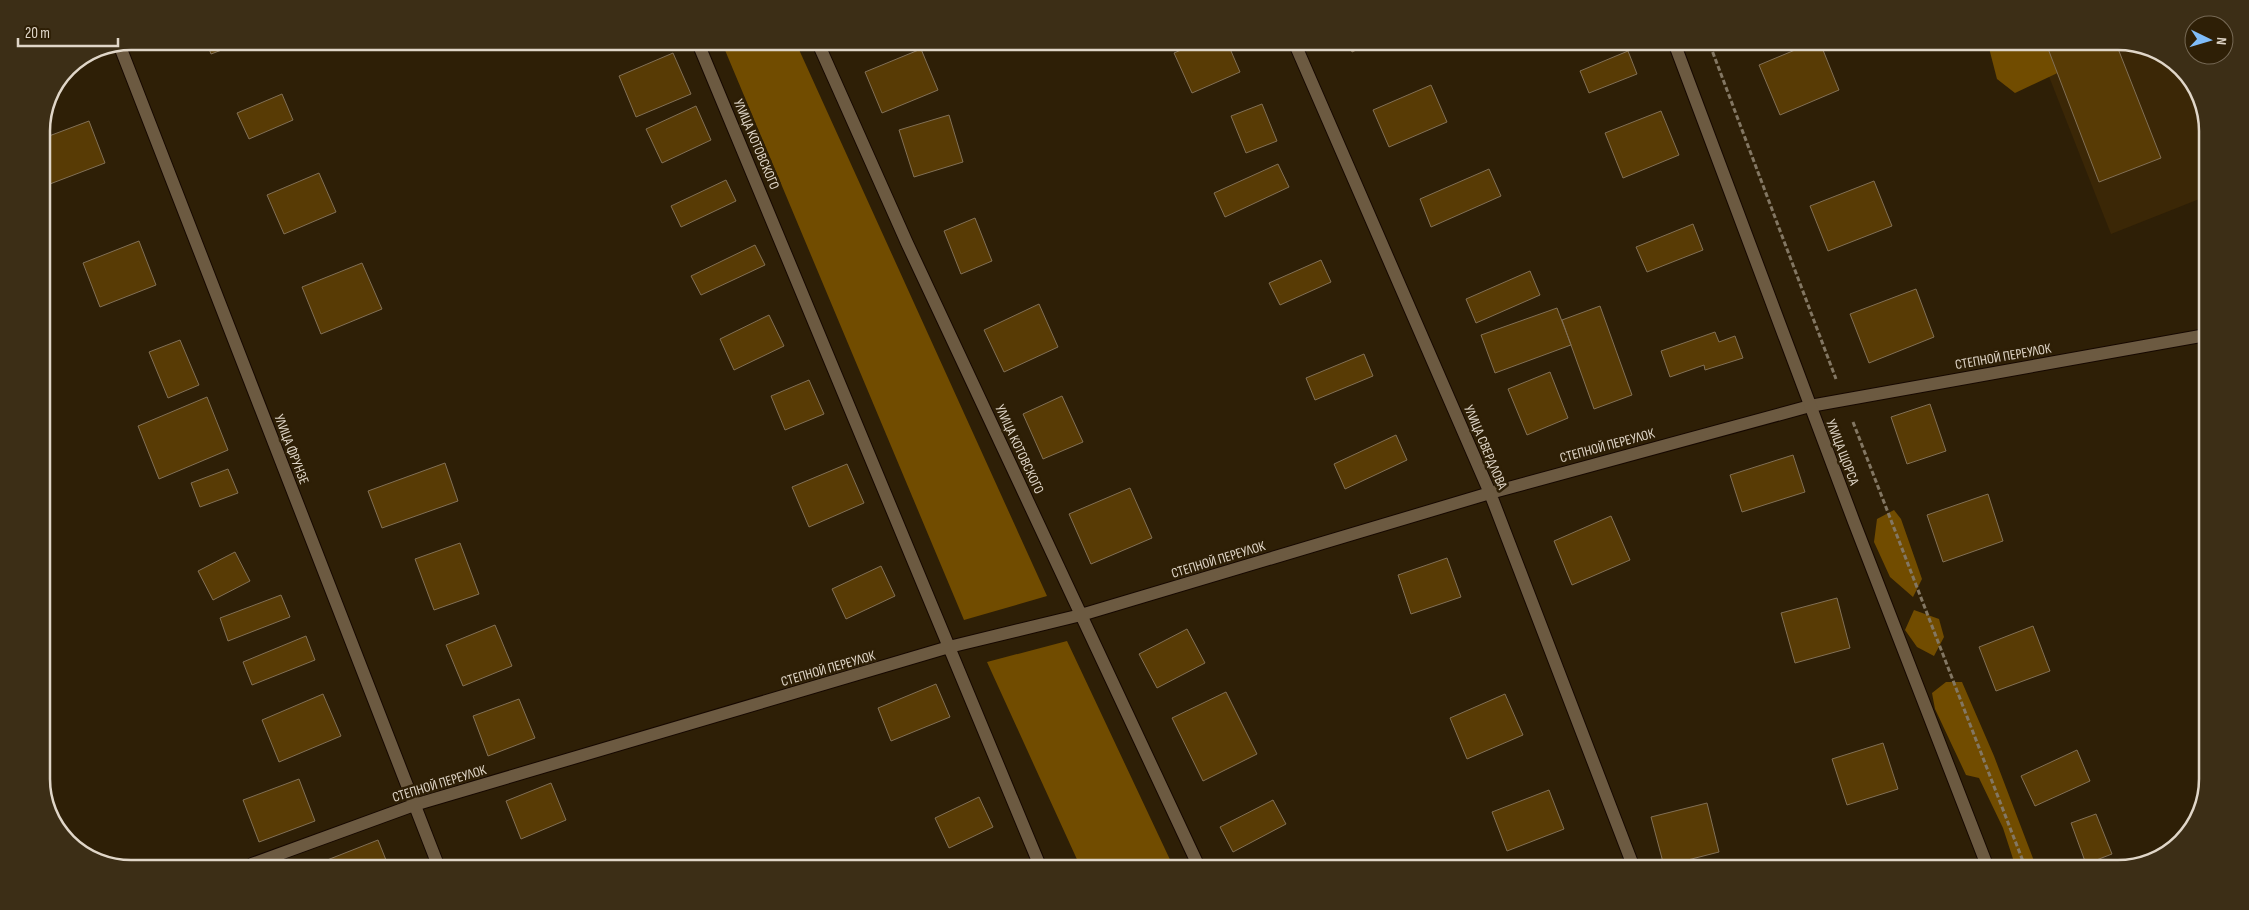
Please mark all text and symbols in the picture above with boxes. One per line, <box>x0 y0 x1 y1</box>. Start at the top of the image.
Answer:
scale bar <box>18 15 118 47</box>
north arrow <box>2184 15 2234 65</box>
text: 20 m <box>25 24 50 43</box>
text: N <box>2213 37 2230 46</box>
street label: УЛИЦА КОТОВСКОГО <box>730 96 783 192</box>
street label: СТЕПНОЙ ПЕРЕУЛОК <box>1954 340 2053 373</box>
street label: УЛИЦА КОТОВСКОГО <box>991 402 1048 497</box>
street label: УЛИЦА СВЕРДЛОВА <box>1460 402 1511 493</box>
street label: УЛИЦА ФРУНЗЕ <box>270 412 313 487</box>
street label: УЛИЦА ЩОРСА <box>1822 417 1863 488</box>
street label: СТЕПНОЙ ПЕРЕУЛОК <box>1558 424 1657 466</box>
street label: СТЕПНОЙ ПЕРЕУЛОК <box>1169 537 1268 582</box>
street label: СТЕПНОЙ ПЕРЕУЛОК <box>779 647 878 690</box>
street label: СТЕПНОЙ ПЕРЕУЛОК <box>390 761 489 806</box>

